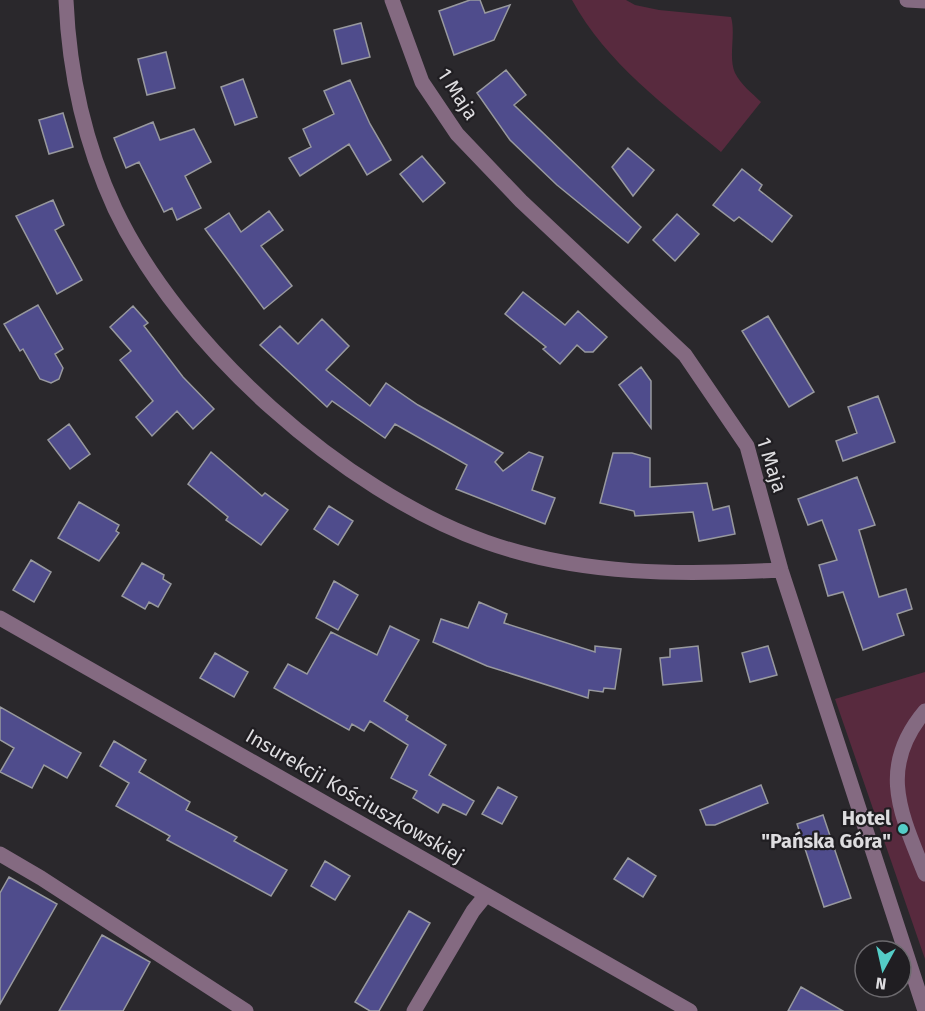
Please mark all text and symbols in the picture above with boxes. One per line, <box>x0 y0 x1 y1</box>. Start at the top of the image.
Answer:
street label: 1 Maja <box>432 64 484 124</box>
street label: 1 Maja <box>752 434 792 496</box>
street label: Insurekcji Kościuszkowskiej <box>242 724 468 868</box>
place label: Hotel "Pańska Góra" <box>761 806 891 853</box>
marker: Hotel "Pańska Góra" <box>896 822 910 836</box>
north arrow <box>853 939 913 999</box>
text: N <box>874 973 888 994</box>

